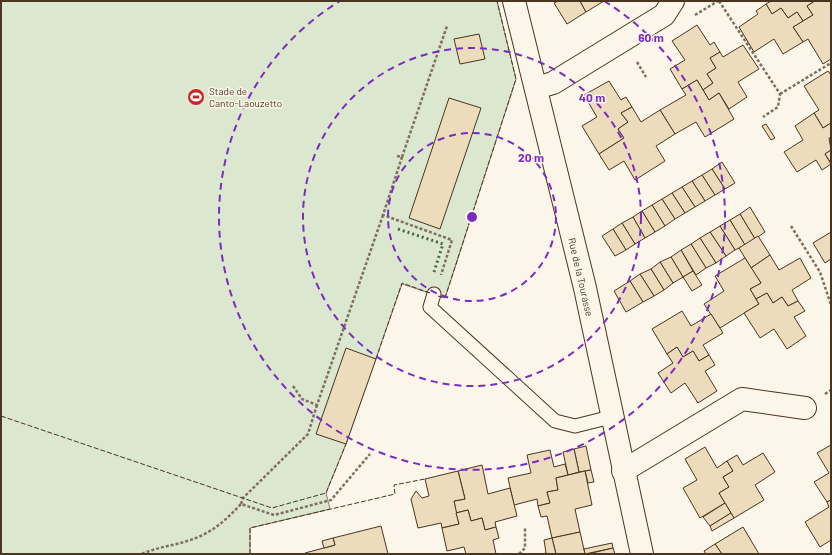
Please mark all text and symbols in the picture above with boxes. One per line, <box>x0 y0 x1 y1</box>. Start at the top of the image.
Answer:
text: 60 m <box>638 30 664 44</box>
place label: Stade de Canto-Laouzetto <box>209 85 282 109</box>
sports icon: Stade de Canto-Laouzetto <box>186 87 206 107</box>
text: 40 m <box>579 90 605 104</box>
text: 20 m <box>518 150 544 164</box>
centre of rings <box>465 210 479 224</box>
street label: Rue de la Tourasse <box>566 237 596 317</box>

